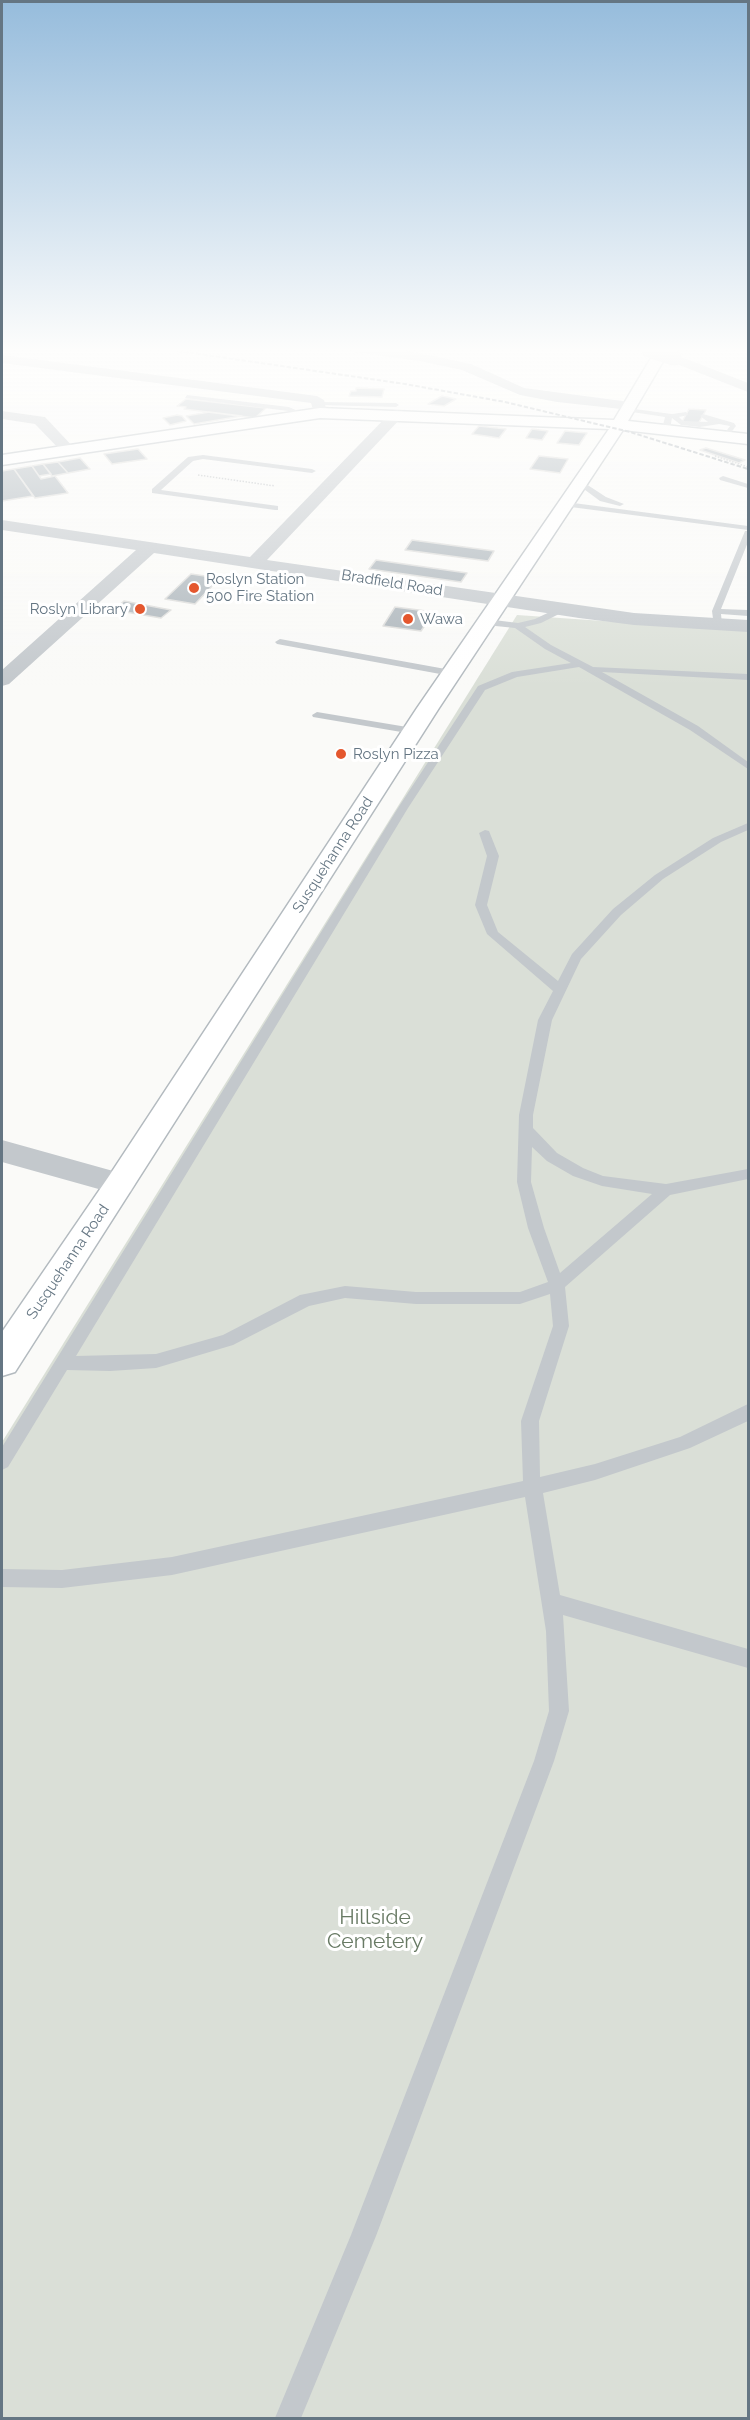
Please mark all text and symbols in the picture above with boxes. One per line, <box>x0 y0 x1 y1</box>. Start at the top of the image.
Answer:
street label: Bradfield Road <box>340 566 444 600</box>
place label: Roslyn Station 500 Fire Station <box>206 570 314 605</box>
marker: Roslyn Station 500 Fire Station <box>187 581 201 595</box>
place label: Roslyn Library <box>30 600 128 618</box>
marker: Roslyn Library <box>133 602 147 616</box>
place label: Wawa <box>420 610 463 628</box>
marker: Wawa <box>401 612 415 626</box>
place label: Roslyn Pizza <box>353 745 439 763</box>
marker: Roslyn Pizza <box>334 747 348 761</box>
street label: Susquehanna Road <box>289 794 377 916</box>
street label: Susquehanna Road <box>23 1201 113 1323</box>
park label: Hillside Cemetery <box>327 1905 423 1955</box>

